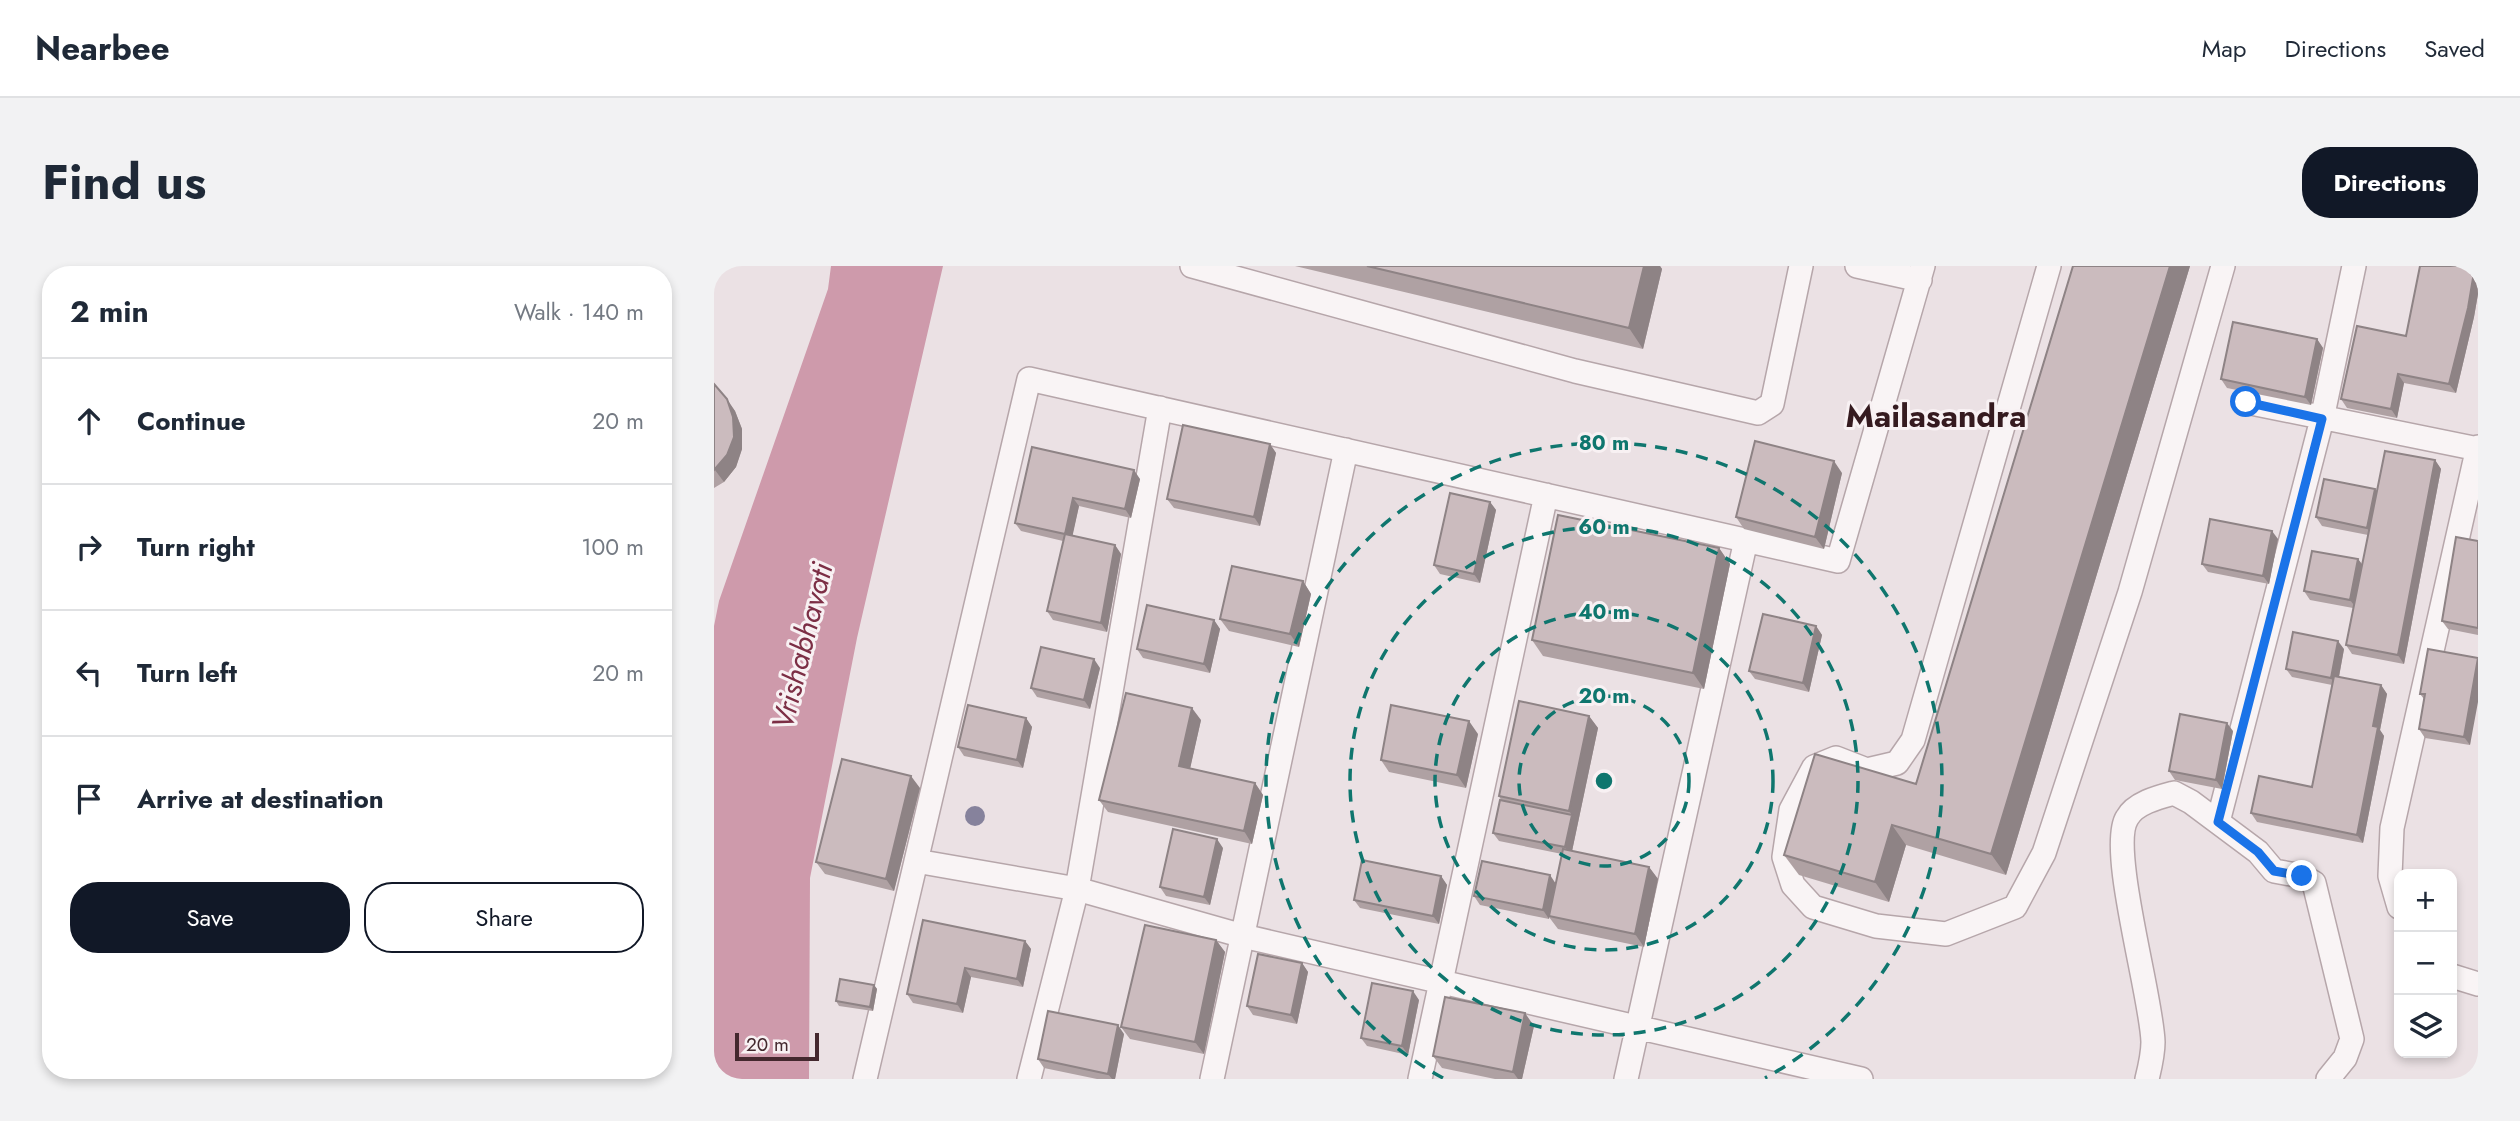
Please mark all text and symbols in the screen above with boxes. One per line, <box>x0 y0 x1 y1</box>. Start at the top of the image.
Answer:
text: Nearbee <box>35 25 170 72</box>
text: Map <box>2202 31 2247 66</box>
text: Directions <box>2285 31 2386 66</box>
text: Saved <box>2424 31 2485 66</box>
text: Find us <box>42 147 206 217</box>
button: Directions <box>2302 147 2478 218</box>
text: 2 min <box>70 290 149 333</box>
text: Walk · 140 m <box>514 295 644 329</box>
route start <box>2230 386 2261 417</box>
district label: Mailasandra <box>1846 393 2026 439</box>
icon: ahead <box>70 402 108 440</box>
text: Continue <box>137 402 246 440</box>
text: 20 m <box>592 404 644 438</box>
text: 80 m <box>1579 428 1629 458</box>
text: 60 m <box>1578 512 1630 542</box>
icon: right <box>70 528 108 566</box>
text: Turn right <box>137 528 255 566</box>
text: 100 m <box>581 530 644 564</box>
water label: Vrishabhavati <box>761 558 844 734</box>
text: 40 m <box>1578 597 1630 627</box>
icon: left <box>70 654 108 692</box>
text: Turn left <box>137 654 237 692</box>
text: 20 m <box>592 656 644 690</box>
text: 20 m <box>1578 681 1630 711</box>
centre of rings <box>1592 769 1616 793</box>
icon: arrive <box>70 780 108 818</box>
text: Arrive at destination <box>137 780 384 818</box>
route end <box>2286 860 2317 891</box>
map controls <box>2394 869 2457 1058</box>
button: + <box>2394 869 2457 932</box>
button: Save <box>70 882 350 953</box>
button: Share <box>364 882 644 953</box>
button: − <box>2394 932 2457 995</box>
button: layers <box>2394 995 2457 1058</box>
scale bar <box>735 1030 819 1062</box>
text: 20 m <box>746 1031 789 1058</box>

